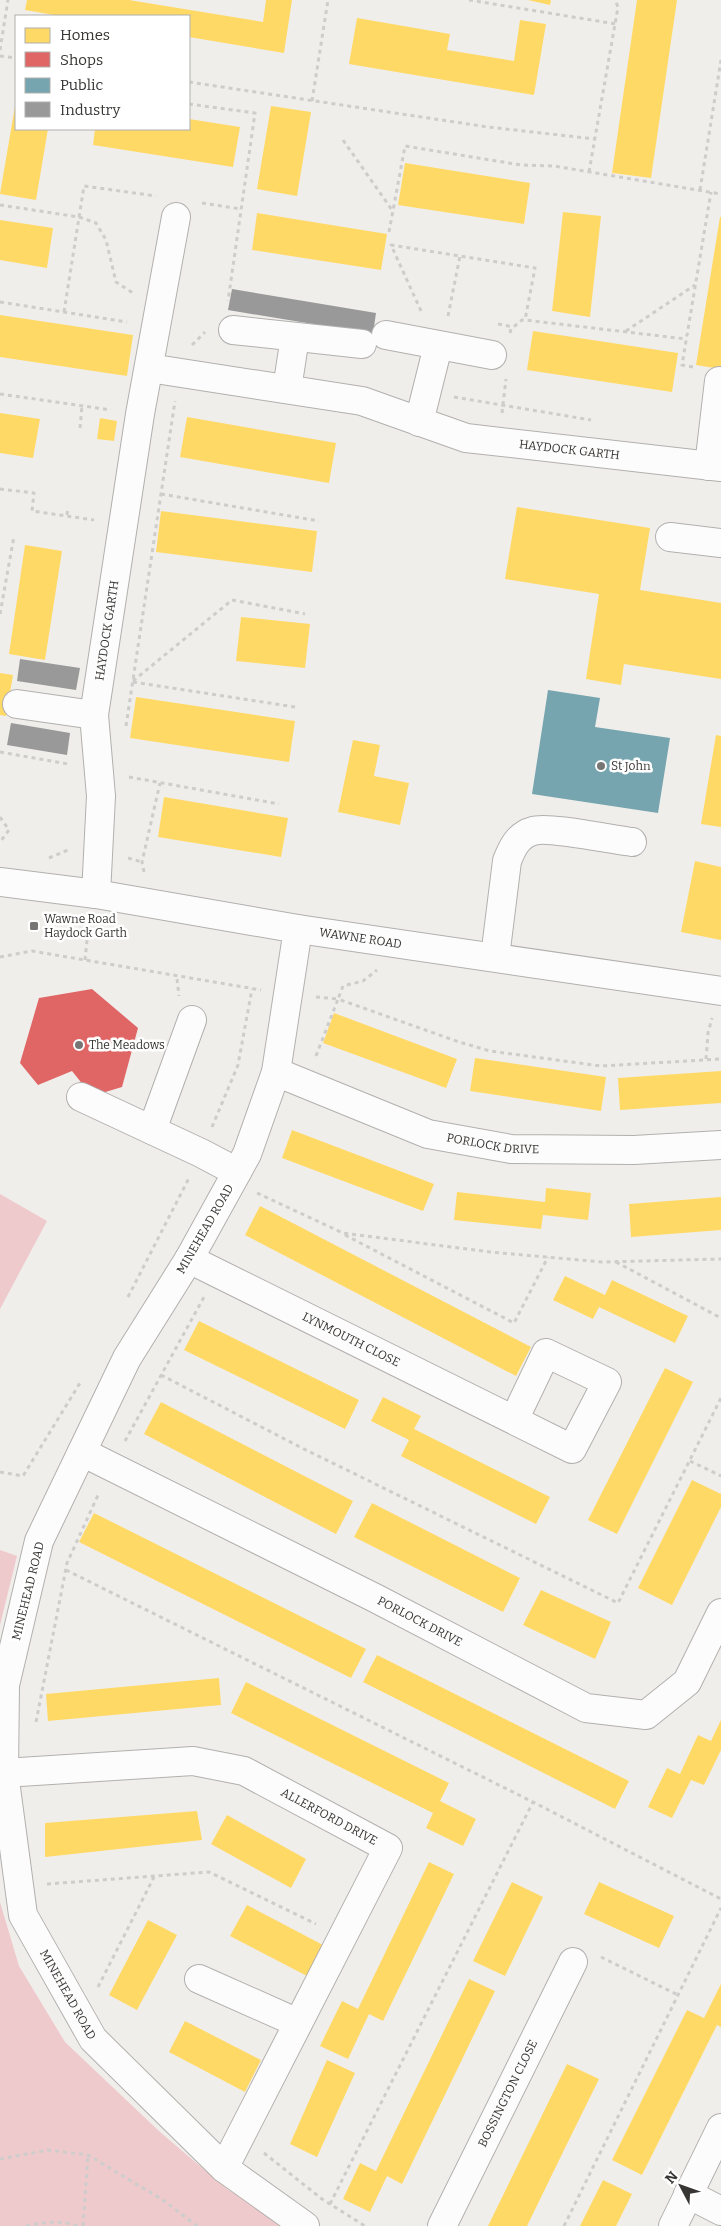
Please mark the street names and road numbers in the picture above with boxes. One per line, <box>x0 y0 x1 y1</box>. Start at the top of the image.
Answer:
street label: HAYDOCK GARTH <box>518 437 620 462</box>
street label: HAYDOCK GARTH <box>92 579 121 681</box>
street label: WAWNE ROAD <box>318 925 403 951</box>
street label: PORLOCK DRIVE <box>445 1130 539 1156</box>
street label: MINEHEAD ROAD <box>174 1182 236 1276</box>
street label: LYNMOUTH CLOSE <box>300 1309 402 1370</box>
street label: MINEHEAD ROAD <box>9 1540 47 1642</box>
street label: PORLOCK DRIVE <box>375 1594 465 1649</box>
street label: ALLERFORD DRIVE <box>279 1785 380 1848</box>
street label: MINEHEAD ROAD <box>37 1947 99 2042</box>
street label: BOSSINGTON CLOSE <box>475 2037 540 2149</box>

